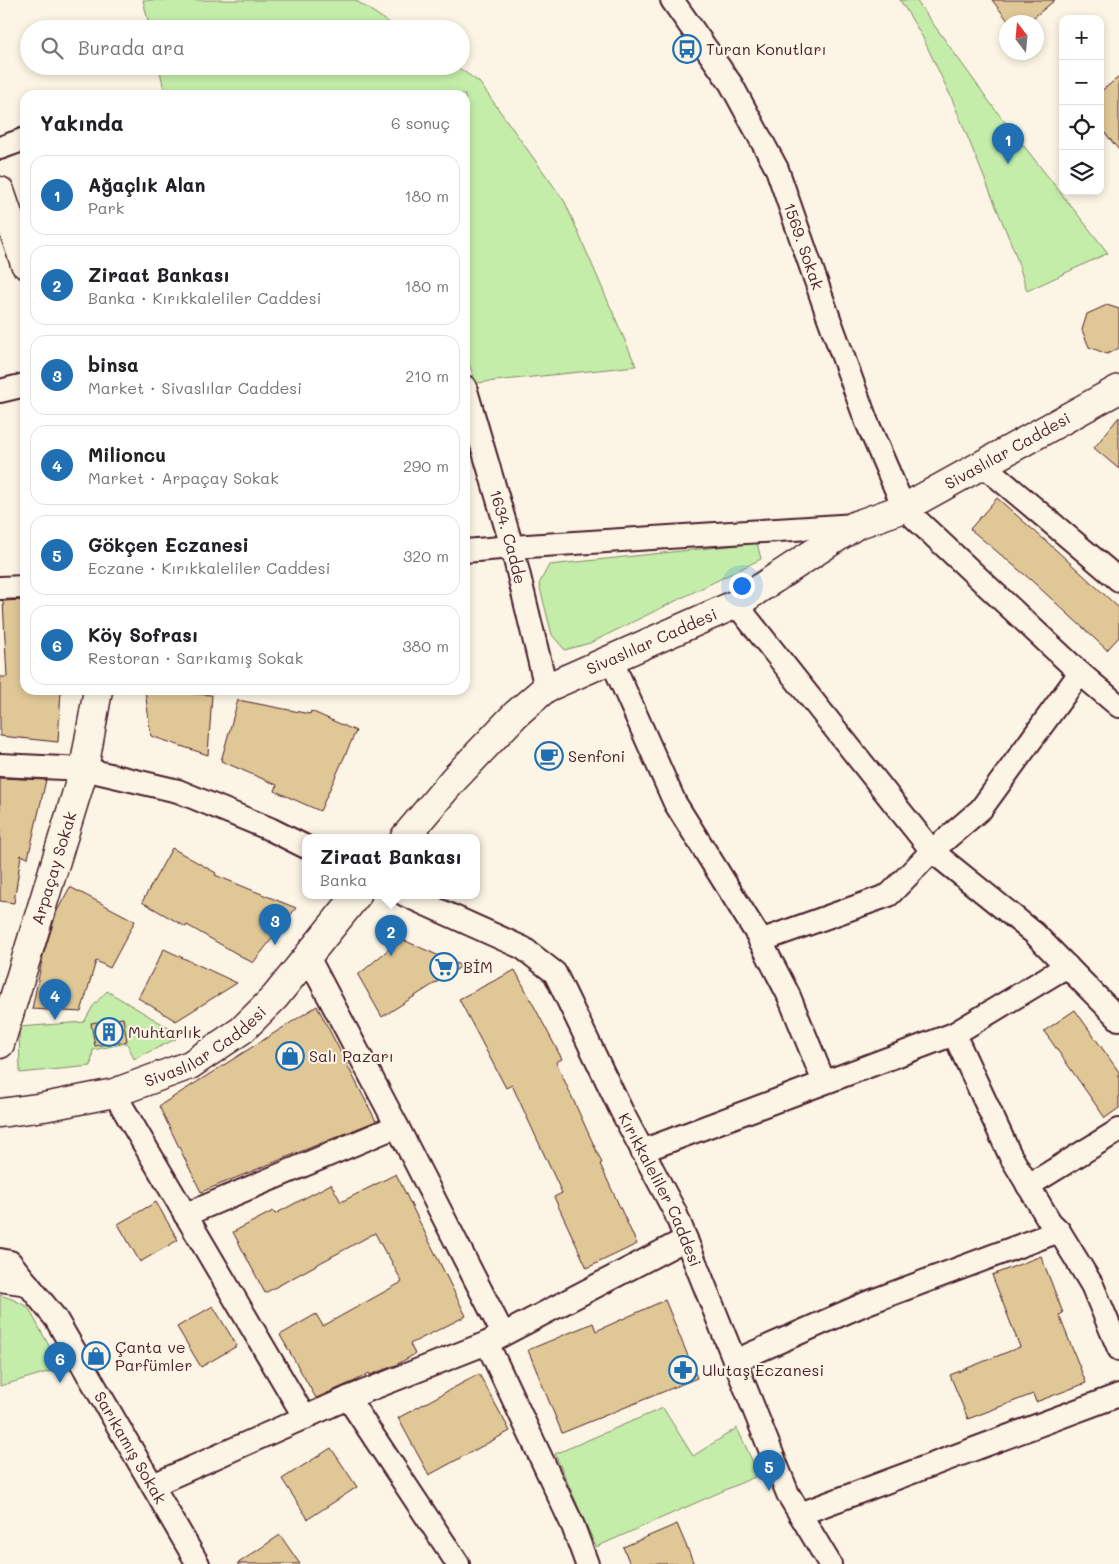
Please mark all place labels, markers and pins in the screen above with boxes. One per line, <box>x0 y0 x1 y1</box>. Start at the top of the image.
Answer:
bus stop icon: Turan Konutları <box>672 34 702 64</box>
place label: Turan Konutları <box>706 38 827 59</box>
pin: 1 <box>992 123 1024 164</box>
cafe icon: Senfoni <box>534 741 564 771</box>
place label: Senfoni <box>568 745 625 766</box>
pin: 3 <box>259 904 291 945</box>
pin: 2 <box>375 915 407 956</box>
supermarket icon: BİM <box>429 952 459 982</box>
place label: BİM <box>463 956 493 977</box>
pin: 4 <box>39 979 71 1020</box>
building icon: Muhtarlık <box>94 1017 124 1047</box>
place label: Muhtarlık <box>128 1021 201 1042</box>
shop icon: Salı Pazarı <box>275 1041 305 1071</box>
place label: Salı Pazarı <box>309 1045 394 1066</box>
place label: Çanta ve Parfümler <box>115 1336 192 1375</box>
shop icon: Çanta ve Parfümler <box>81 1341 111 1371</box>
pin: 6 <box>44 1342 76 1383</box>
pharmacy icon: Ulutaş Eczanesi <box>668 1355 698 1385</box>
place label: Ulutaş Eczanesi <box>702 1359 824 1380</box>
pin: 5 <box>753 1450 785 1491</box>

